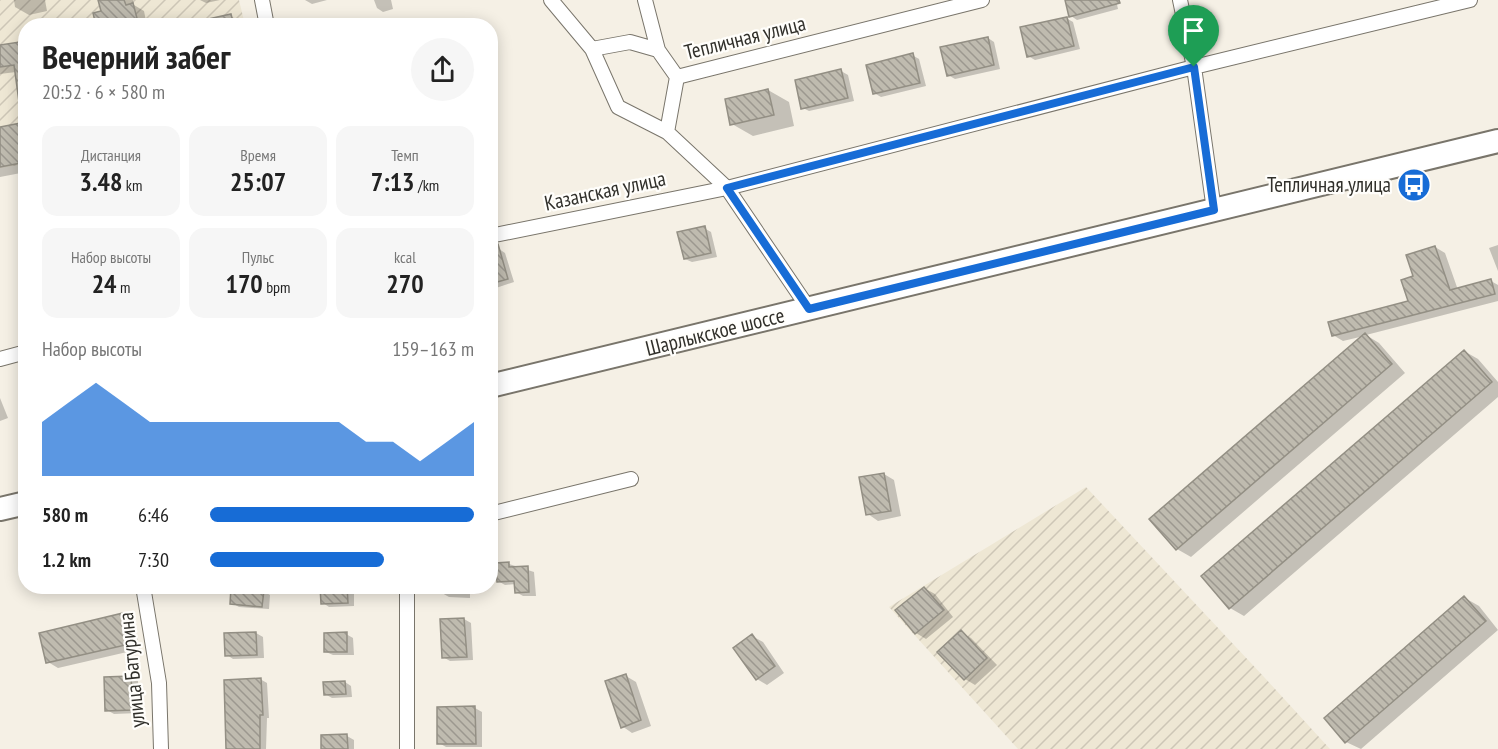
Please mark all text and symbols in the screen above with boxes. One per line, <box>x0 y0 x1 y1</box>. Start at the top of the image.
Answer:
pin <box>1168 5 1219 67</box>
street label: Тепличная улица <box>681 9 808 66</box>
icon: arrive <box>1177 14 1210 47</box>
text: Вечерний забег <box>42 35 230 78</box>
button: share <box>411 38 474 101</box>
text: 20:52 · 6 × 580 m <box>42 79 165 105</box>
text: Дистанция <box>81 145 141 165</box>
text: Время <box>240 145 276 165</box>
text: Темп <box>391 145 419 165</box>
street label: Казанская улица <box>542 164 668 217</box>
text: 3.48 <box>80 165 122 198</box>
text: 25:07 <box>230 165 286 198</box>
text: 7:13 <box>371 165 415 198</box>
bus stop icon: Тепличная улица <box>1396 167 1432 203</box>
place label: Тепличная улица <box>1267 171 1391 198</box>
text: km <box>122 175 142 195</box>
text: /km <box>415 175 439 195</box>
text: Набор высоты <box>71 247 151 267</box>
text: Пульс <box>242 247 274 267</box>
text: kcal <box>394 247 416 267</box>
text: 24 <box>92 267 117 300</box>
text: 170 <box>225 267 263 300</box>
text: 270 <box>386 267 424 300</box>
text: m <box>117 277 130 297</box>
text: bpm <box>263 277 291 297</box>
street label: Шарлыкское шоссе <box>643 301 787 362</box>
text: Набор высоты <box>42 336 142 362</box>
text: 159–163 m <box>392 336 474 362</box>
text: 580 m <box>42 502 88 528</box>
text: 6:46 <box>138 502 169 528</box>
text: 1.2 km <box>42 547 91 573</box>
text: 7:30 <box>138 547 169 573</box>
street label: улица Батурина <box>112 611 151 729</box>

